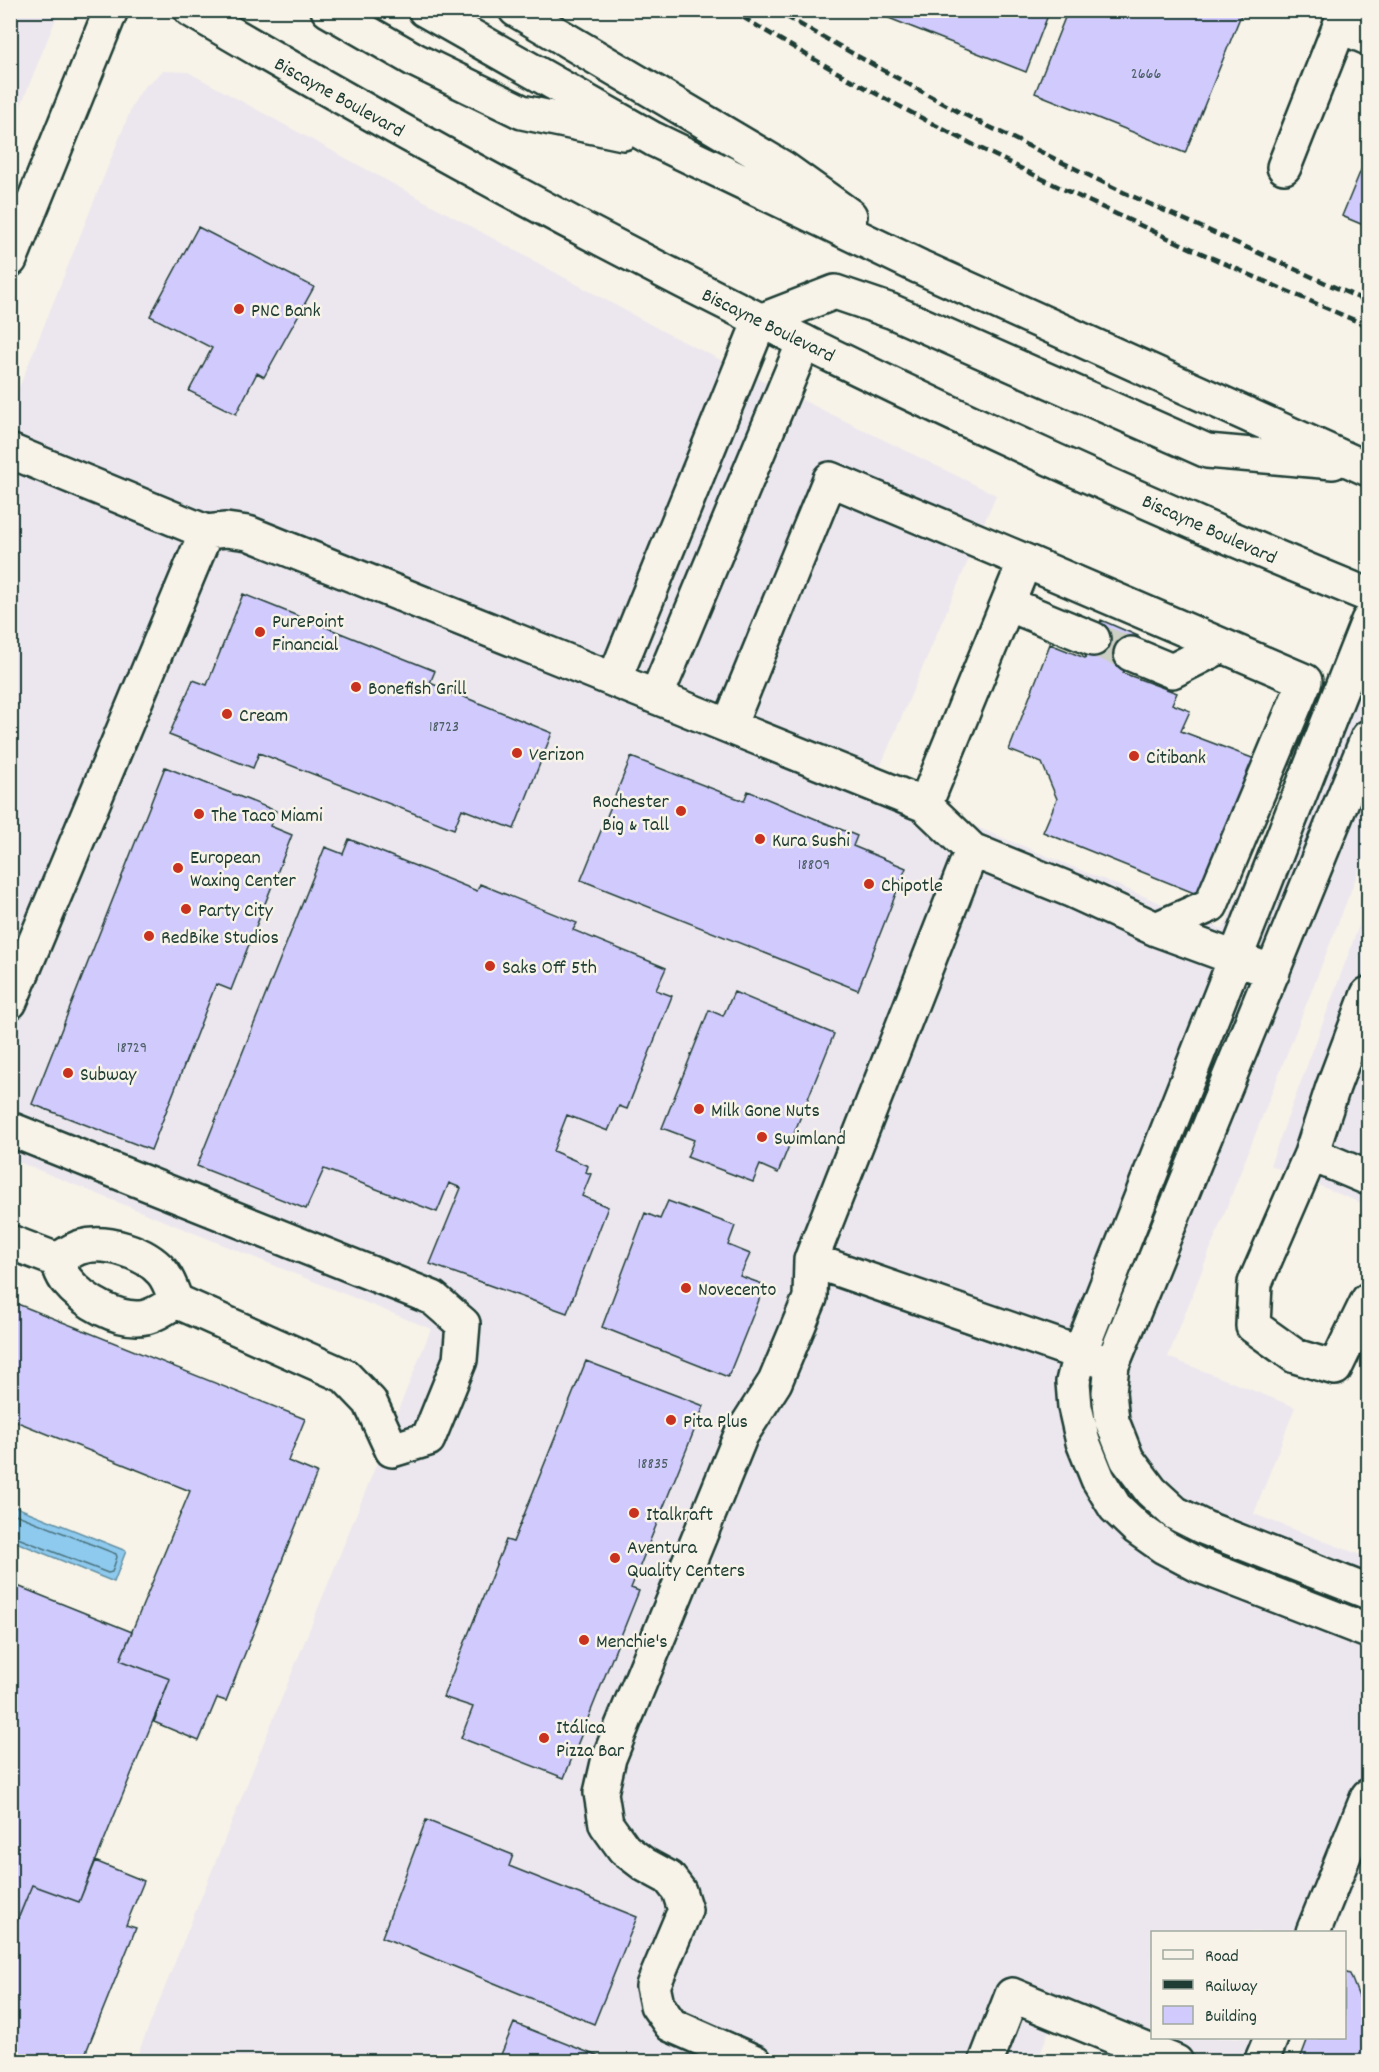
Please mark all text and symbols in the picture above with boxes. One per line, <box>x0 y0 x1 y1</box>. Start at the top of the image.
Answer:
street label: Biscayne Boulevard <box>268 51 409 146</box>
house number: 2666 <box>1131 63 1161 86</box>
street label: Biscayne Boulevard <box>696 282 839 371</box>
place label: PNC Bank <box>251 298 321 326</box>
marker: PNC Bank <box>232 302 246 316</box>
street label: Biscayne Boulevard <box>1137 489 1281 573</box>
place label: PurePoint Financial <box>272 609 344 660</box>
marker: PurePoint Financial <box>253 625 267 639</box>
place label: Bonefish Grill <box>368 676 467 704</box>
marker: Bonefish Grill <box>349 680 363 694</box>
place label: Cream <box>239 703 288 731</box>
marker: Cream <box>220 707 234 721</box>
house number: 18723 <box>429 716 459 739</box>
place label: Verizon <box>529 742 584 770</box>
place label: Citibank <box>1146 745 1206 773</box>
marker: Verizon <box>510 746 524 760</box>
marker: Citibank <box>1127 749 1141 763</box>
place label: Rochester Big & Tall <box>592 789 670 840</box>
place label: The Taco Miami <box>211 803 323 831</box>
marker: Rochester Big & Tall <box>674 804 688 818</box>
marker: The Taco Miami <box>192 807 206 821</box>
place label: Kura Sushi <box>772 828 850 856</box>
marker: Kura Sushi <box>753 832 767 846</box>
place label: European Waxing Center <box>190 845 297 896</box>
house number: 18809 <box>798 854 830 877</box>
marker: European Waxing Center <box>171 861 185 875</box>
place label: Chipotle <box>881 873 943 901</box>
marker: Chipotle <box>862 877 876 891</box>
place label: Party City <box>198 898 274 926</box>
marker: Party City <box>179 902 193 916</box>
place label: RedBike Studios <box>161 925 279 953</box>
marker: RedBike Studios <box>142 929 156 943</box>
place label: Saks Off 5th <box>502 955 597 983</box>
marker: Saks Off 5th <box>483 959 497 973</box>
house number: 18729 <box>117 1037 147 1060</box>
place label: Subway <box>80 1062 137 1090</box>
marker: Subway <box>61 1066 75 1080</box>
place label: Milk Gone Nuts <box>711 1098 820 1126</box>
marker: Milk Gone Nuts <box>692 1102 706 1116</box>
place label: Swimland <box>774 1126 846 1154</box>
marker: Swimland <box>755 1130 769 1144</box>
place label: Novecento <box>698 1277 776 1305</box>
marker: Novecento <box>679 1281 693 1295</box>
place label: Pita Plus <box>683 1409 748 1437</box>
marker: Pita Plus <box>664 1413 678 1427</box>
house number: 18835 <box>638 1453 668 1476</box>
place label: Italkraft <box>646 1502 713 1530</box>
marker: Italkraft <box>627 1506 641 1520</box>
place label: Aventura Quality Centers <box>627 1535 745 1586</box>
marker: Aventura Quality Centers <box>608 1551 622 1565</box>
place label: Menchie's <box>596 1629 668 1657</box>
marker: Menchie's <box>577 1633 591 1647</box>
place label: Itálica Pizza Bar <box>556 1715 625 1766</box>
marker: Itálica Pizza Bar <box>537 1731 551 1745</box>
legend <box>1151 1931 1346 2039</box>
text: Road <box>1205 1945 1239 1970</box>
text: Railway <box>1205 1975 1258 2000</box>
text: Building <box>1205 2005 1257 2030</box>

